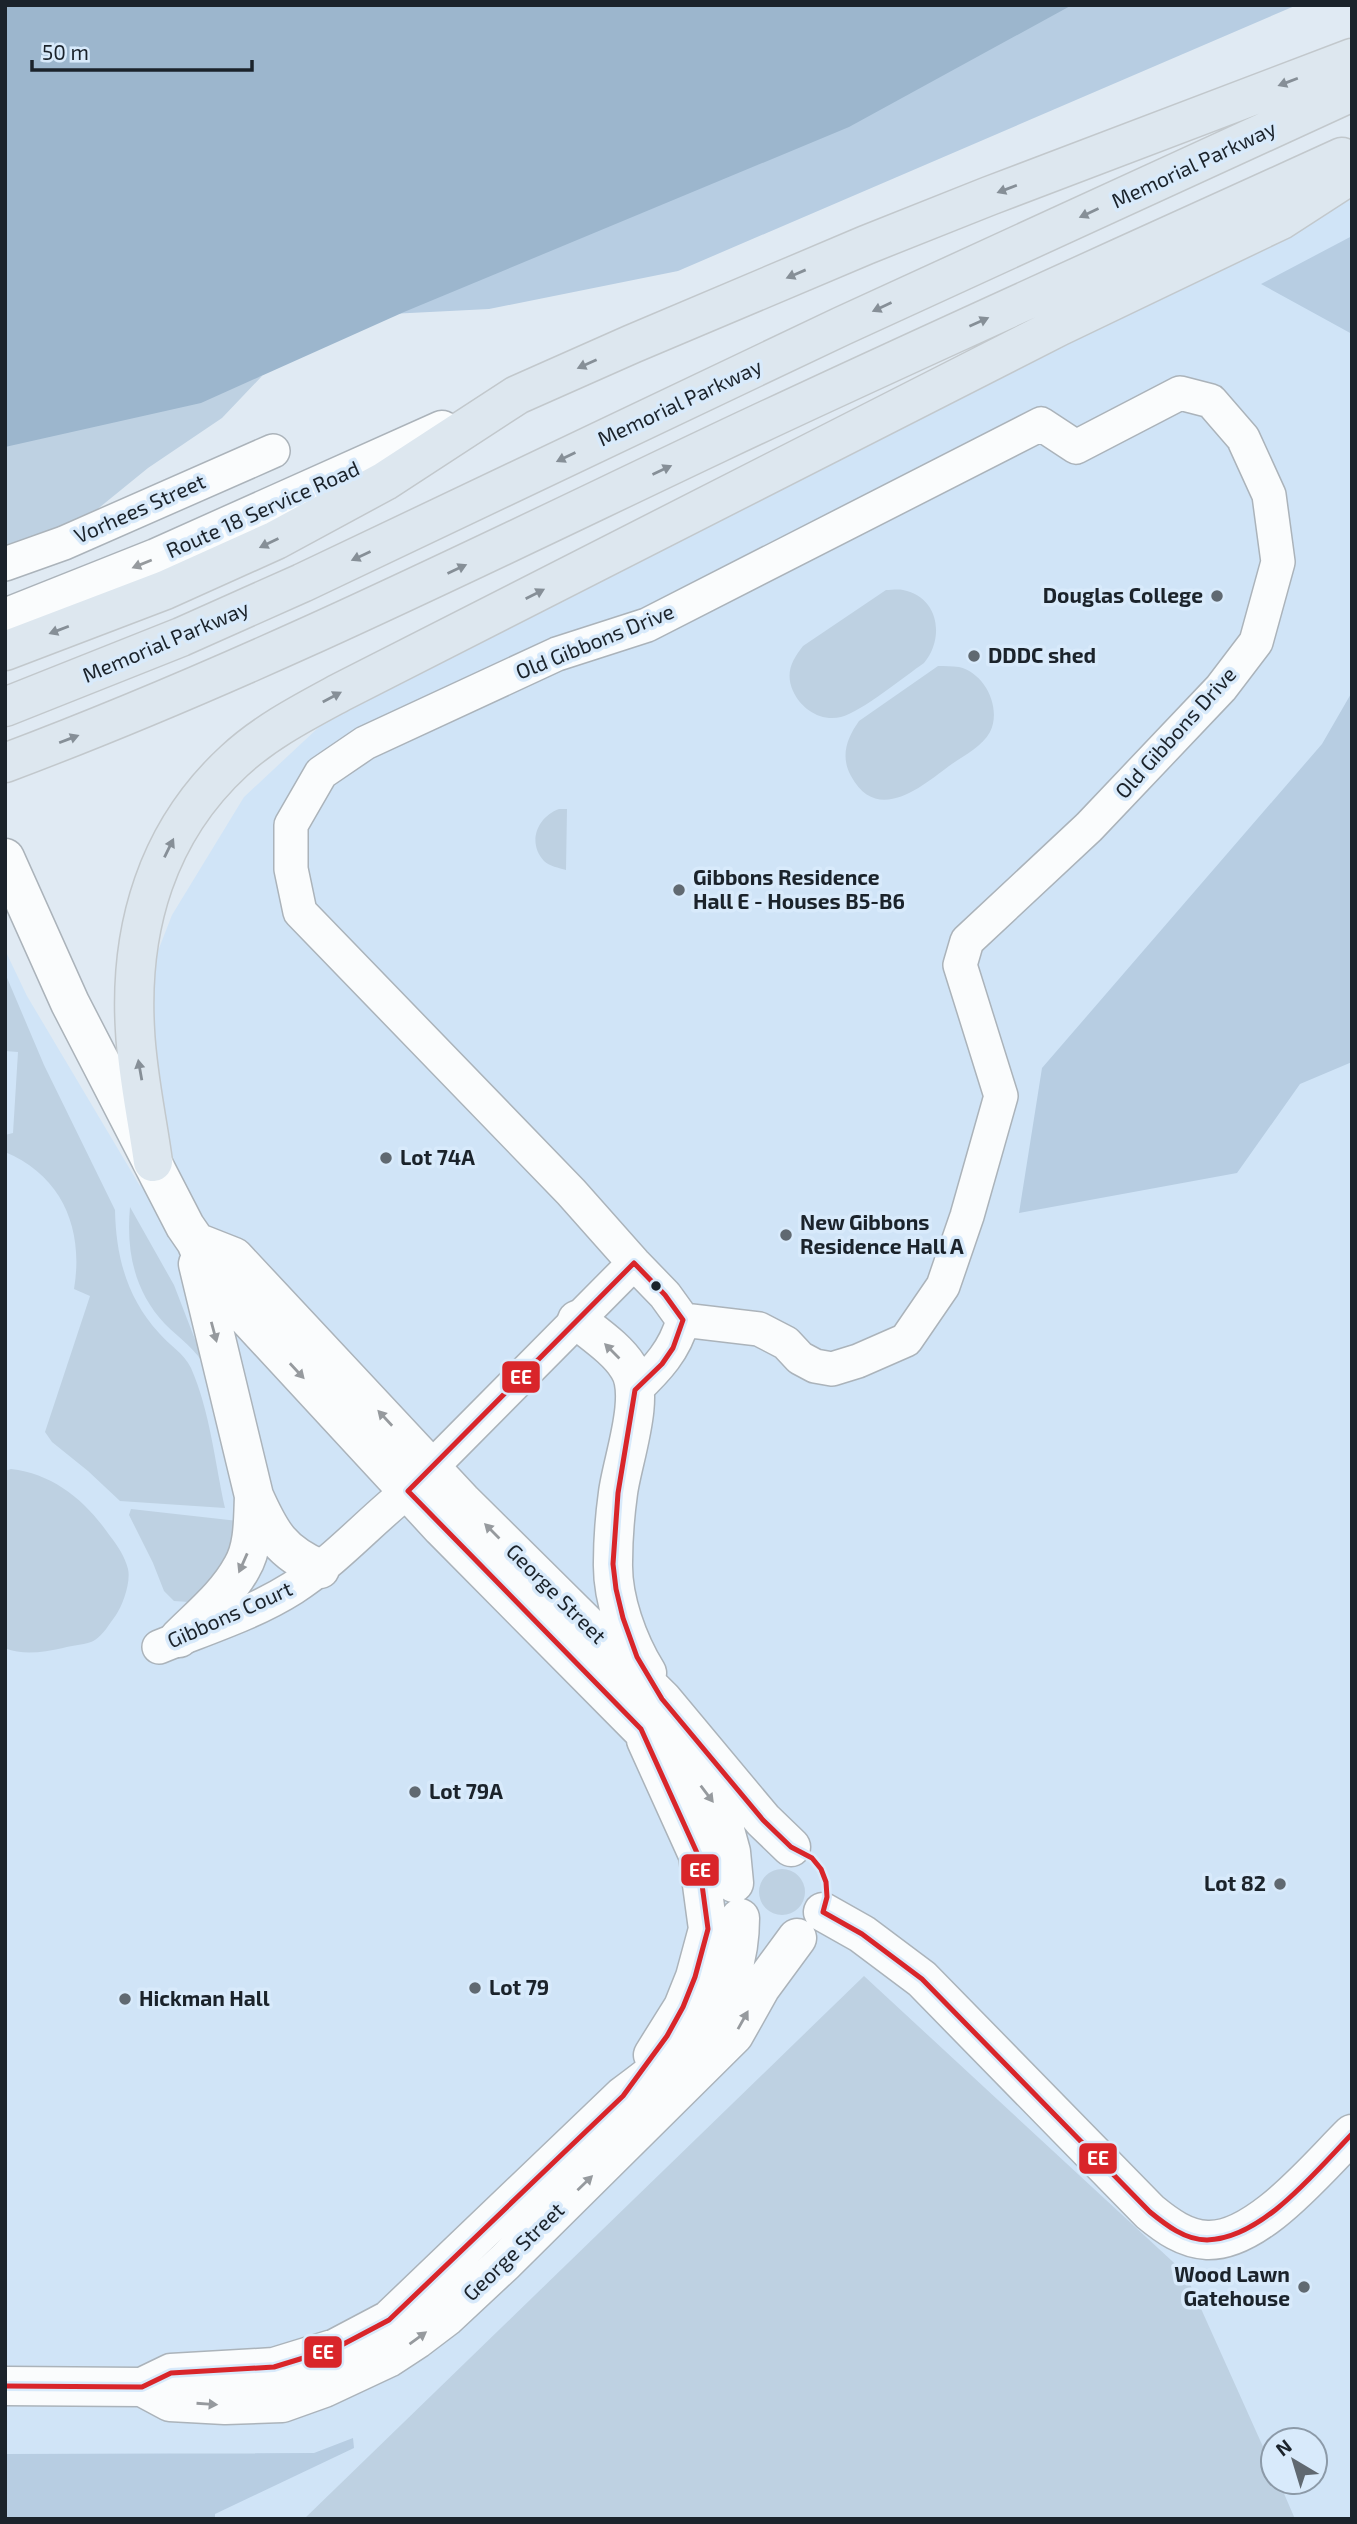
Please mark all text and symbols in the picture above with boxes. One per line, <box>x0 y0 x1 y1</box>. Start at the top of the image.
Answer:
scale bar <box>32 28 252 72</box>
text: 50 m <box>42 39 89 64</box>
one-way arrow <box>1277 77 1298 88</box>
street label: Memorial Parkway <box>1107 115 1279 213</box>
one-way arrow <box>996 184 1017 195</box>
one-way arrow <box>1079 207 1099 219</box>
one-way arrow <box>785 269 806 280</box>
one-way arrow <box>872 301 892 313</box>
one-way arrow <box>969 316 989 328</box>
street label: Memorial Parkway <box>593 353 765 451</box>
one-way arrow <box>577 358 597 370</box>
one-way arrow <box>556 451 576 462</box>
street label: Route 18 Service Road <box>162 455 363 563</box>
one-way arrow <box>652 464 672 476</box>
street label: Vorhees Street <box>70 468 209 548</box>
one-way arrow <box>259 537 279 548</box>
one-way arrow <box>351 550 371 561</box>
one-way arrow <box>131 558 152 569</box>
one-way arrow <box>447 563 467 575</box>
place label: Douglas College <box>1043 582 1203 607</box>
marker: Douglas College <box>1209 588 1225 604</box>
one-way arrow <box>525 589 545 600</box>
street label: Memorial Parkway <box>78 594 252 687</box>
street label: Old Gibbons Drive <box>512 597 677 684</box>
one-way arrow <box>49 625 70 636</box>
place label: DDDC shed <box>988 642 1096 667</box>
marker: DDDC shed <box>966 648 982 664</box>
street label: Old Gibbons Drive <box>1109 661 1241 803</box>
one-way arrow <box>322 691 342 703</box>
one-way arrow <box>59 733 80 744</box>
one-way arrow <box>163 838 174 858</box>
place label: Gibbons Residence Hall E - Houses B5-B6 <box>693 864 905 913</box>
marker: Gibbons Residence Hall E - Houses B5-B6 <box>671 882 687 898</box>
one-way arrow <box>134 1059 145 1081</box>
place label: Lot 74A <box>400 1144 475 1169</box>
marker: Lot 74A <box>378 1150 394 1166</box>
place label: New Gibbons Residence Hall A <box>800 1209 964 1258</box>
marker: New Gibbons Residence Hall A <box>778 1227 794 1243</box>
unlabelled marker <box>649 1279 663 1293</box>
one-way arrow <box>209 1321 220 1343</box>
one-way arrow <box>605 1343 621 1360</box>
line badge: EE <box>501 1360 541 1394</box>
one-way arrow <box>289 1362 305 1380</box>
text: EE <box>510 1365 532 1388</box>
one-way arrow <box>377 1410 393 1427</box>
one-way arrow <box>483 1522 500 1539</box>
street label: George Street <box>502 1538 612 1648</box>
one-way arrow <box>237 1553 248 1574</box>
street label: Gibbons Court <box>163 1575 296 1652</box>
place label: Lot 79A <box>429 1778 503 1803</box>
marker: Lot 79A <box>407 1784 423 1800</box>
one-way arrow <box>699 1784 714 1802</box>
line badge: EE <box>680 1853 720 1887</box>
text: EE <box>689 1858 711 1881</box>
place label: Lot 82 <box>1204 1870 1266 1895</box>
marker: Lot 82 <box>1272 1876 1288 1892</box>
place label: Lot 79 <box>489 1974 549 1999</box>
marker: Lot 79 <box>467 1980 483 1996</box>
place label: Hickman Hall <box>139 1985 270 2010</box>
marker: Hickman Hall <box>117 1991 133 2007</box>
one-way arrow <box>737 2011 749 2030</box>
line badge: EE <box>1078 2142 1118 2175</box>
text: EE <box>1087 2146 1109 2169</box>
one-way arrow <box>576 2176 593 2192</box>
street label: George Street <box>457 2197 569 2305</box>
place label: Wood Lawn Gatehouse <box>1174 2261 1290 2310</box>
marker: Wood Lawn Gatehouse <box>1296 2279 1312 2295</box>
one-way arrow <box>409 2331 427 2345</box>
line badge: EE <box>303 2335 343 2369</box>
text: EE <box>312 2340 334 2363</box>
one-way arrow <box>196 2399 218 2410</box>
north arrow <box>1259 2426 1329 2496</box>
text: N <box>1271 2434 1296 2460</box>

